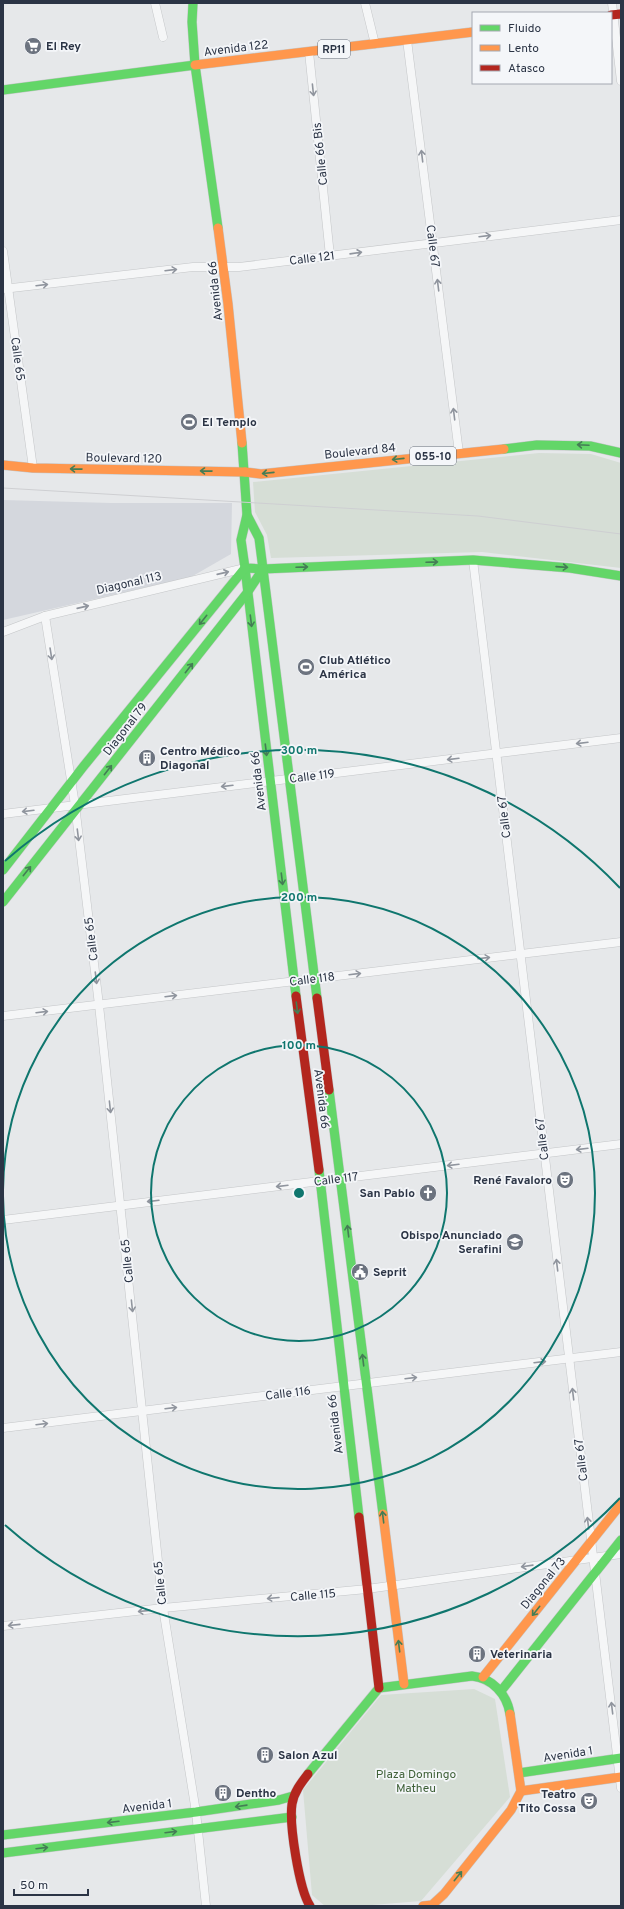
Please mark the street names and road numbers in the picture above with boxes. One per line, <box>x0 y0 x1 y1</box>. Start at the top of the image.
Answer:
street label: Avenida 122 <box>203 37 269 61</box>
road number: RP11 <box>318 40 350 58</box>
street label: Calle 66 Bis <box>310 122 332 186</box>
street label: Calle 67 <box>421 224 443 268</box>
street label: Calle 121 <box>288 248 336 270</box>
street label: Avenida 66 <box>205 260 227 322</box>
street label: Calle 65 <box>6 336 28 382</box>
street label: Boulevard 84 <box>324 440 397 464</box>
road number: 055-10 <box>410 447 456 465</box>
street label: Boulevard 120 <box>86 450 162 468</box>
street label: Diagonal 113 <box>95 569 163 599</box>
street label: Diagonal 79 <box>100 700 152 759</box>
street label: Avenida 66 <box>247 750 271 812</box>
street label: Calle 119 <box>288 766 336 788</box>
street label: Calle 67 <box>494 795 516 839</box>
street label: Calle 65 <box>81 916 103 962</box>
street label: Calle 118 <box>288 969 336 991</box>
street label: Avenida 66 <box>309 1068 333 1130</box>
street label: Calle 67 <box>532 1117 554 1161</box>
street label: Calle 117 <box>313 1169 359 1191</box>
street label: Calle 65 <box>118 1238 138 1284</box>
street label: Calle 116 <box>264 1383 312 1405</box>
street label: Avenida 66 <box>324 1393 348 1455</box>
street label: Calle 67 <box>571 1438 593 1482</box>
street label: Diagonal 73 <box>518 1554 570 1613</box>
street label: Calle 65 <box>151 1560 171 1606</box>
street label: Calle 115 <box>289 1586 337 1606</box>
street label: Avenida 1 <box>542 1743 594 1767</box>
street label: Avenida 1 <box>121 1796 173 1818</box>

